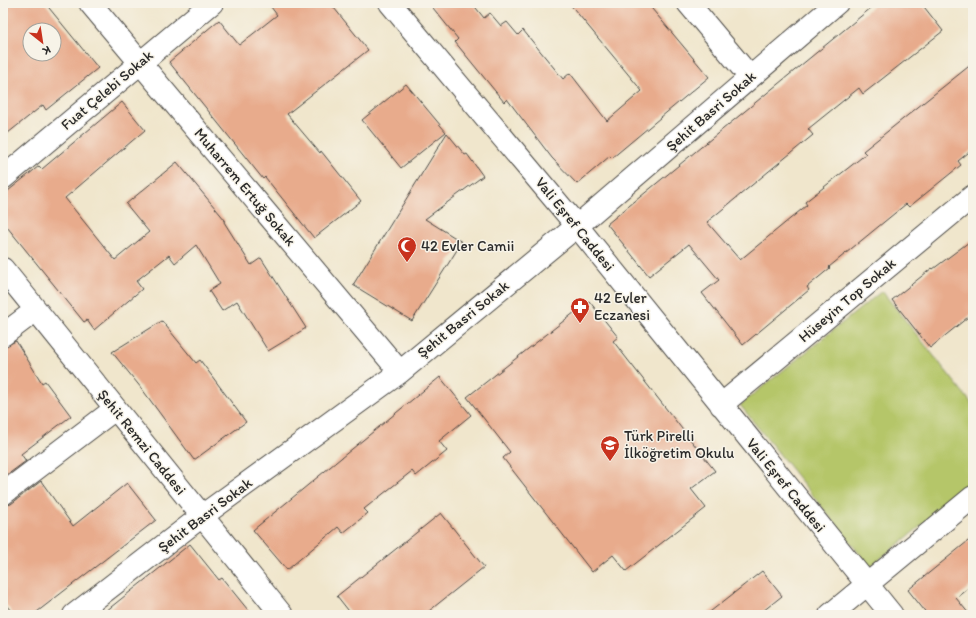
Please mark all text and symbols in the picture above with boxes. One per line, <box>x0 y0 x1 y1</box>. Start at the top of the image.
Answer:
north arrow <box>22 22 62 62</box>
text: K <box>40 43 53 58</box>
street label: Fuat Çelebi Sokak <box>57 46 157 134</box>
street label: Şehit Basri Sokak <box>662 67 760 155</box>
street label: Muharrem Ertuğ Sokak <box>190 124 300 250</box>
street label: Vali Eşref Caddesi <box>532 173 618 275</box>
mosque icon: 42 Evler Camii <box>396 235 418 263</box>
place label: 42 Evler Camii <box>421 237 514 255</box>
street label: Hüseyin Top Sokak <box>795 254 900 346</box>
street label: Şehit Basri Sokak <box>413 276 513 362</box>
place label: 42 Evler Eczanesi <box>594 289 650 324</box>
pharmacy icon: 42 Evler Eczanesi <box>569 296 591 324</box>
street label: Şehit Remzi Caddesi <box>94 386 190 498</box>
place label: Türk Pirelli İlköğretim Okulu <box>624 427 734 462</box>
school or university icon: Türk Pirelli İlköğretim Okulu <box>599 434 621 462</box>
street label: Vali Eşref Caddesi <box>743 434 829 536</box>
street label: Şehit Basri Sokak <box>154 474 256 556</box>

